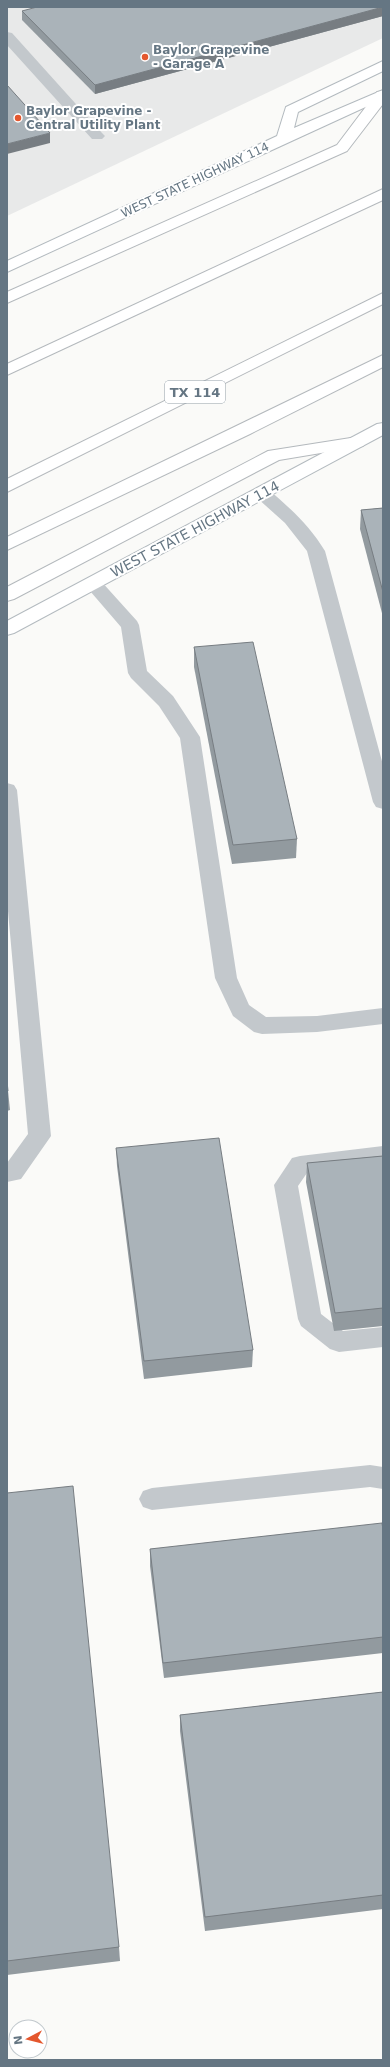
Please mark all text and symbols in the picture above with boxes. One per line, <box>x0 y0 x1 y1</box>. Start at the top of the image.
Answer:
place label: Baylor Grapevine - Garage A <box>153 43 269 71</box>
marker: Baylor Grapevine - Garage A <box>140 52 150 62</box>
place label: Baylor Grapevine - Central Utility Plant <box>26 104 161 132</box>
marker: Baylor Grapevine - Central Utility Plant <box>13 113 23 123</box>
street label: WEST STATE HIGHWAY 114 <box>119 139 271 221</box>
road number: TX 114 <box>165 381 225 403</box>
street label: WEST STATE HIGHWAY 114 <box>108 478 282 580</box>
north arrow <box>8 2019 48 2059</box>
text: N <box>12 2035 26 2046</box>

